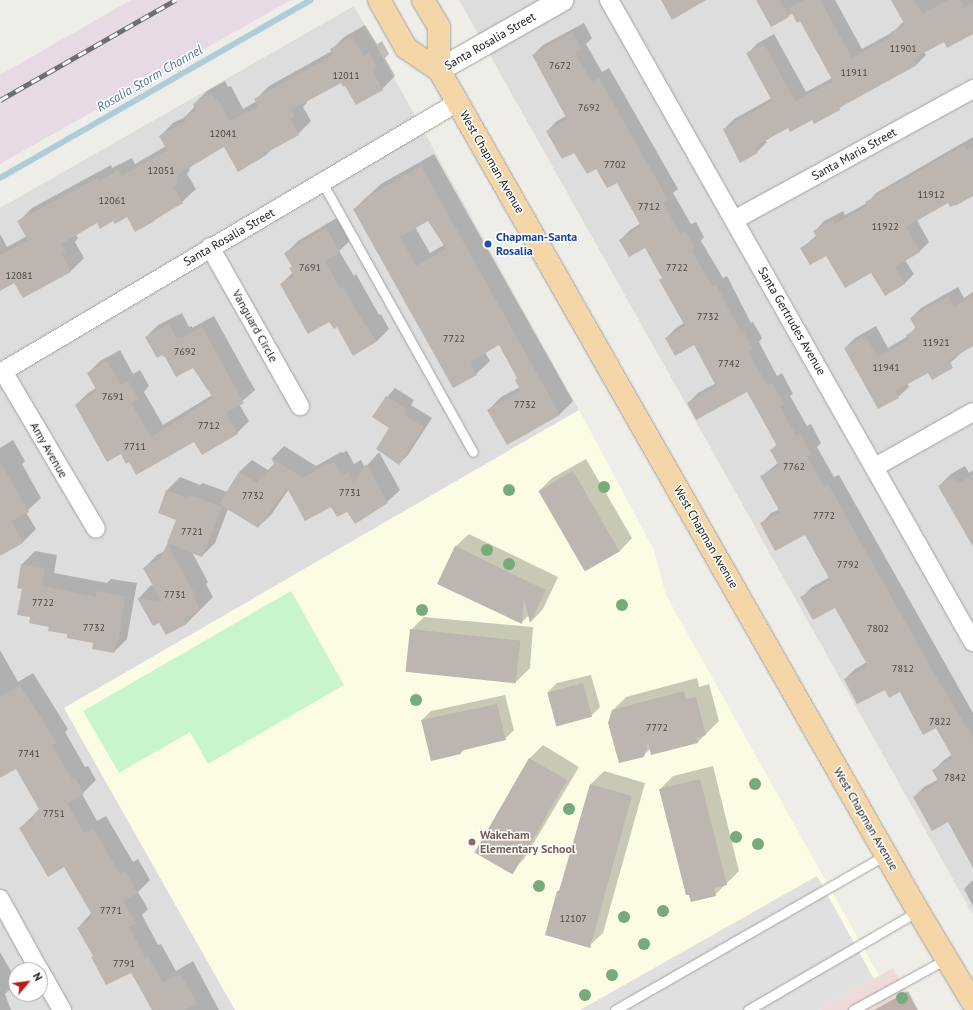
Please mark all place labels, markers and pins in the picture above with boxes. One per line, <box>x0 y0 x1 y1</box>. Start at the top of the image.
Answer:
place label: Chapman-Santa Rosalia <box>496 230 577 258</box>
marker: Chapman-Santa Rosalia <box>483 239 493 249</box>
place label: Wakeham Elementary School <box>480 828 576 856</box>
marker: Wakeham Elementary School <box>467 837 477 847</box>

